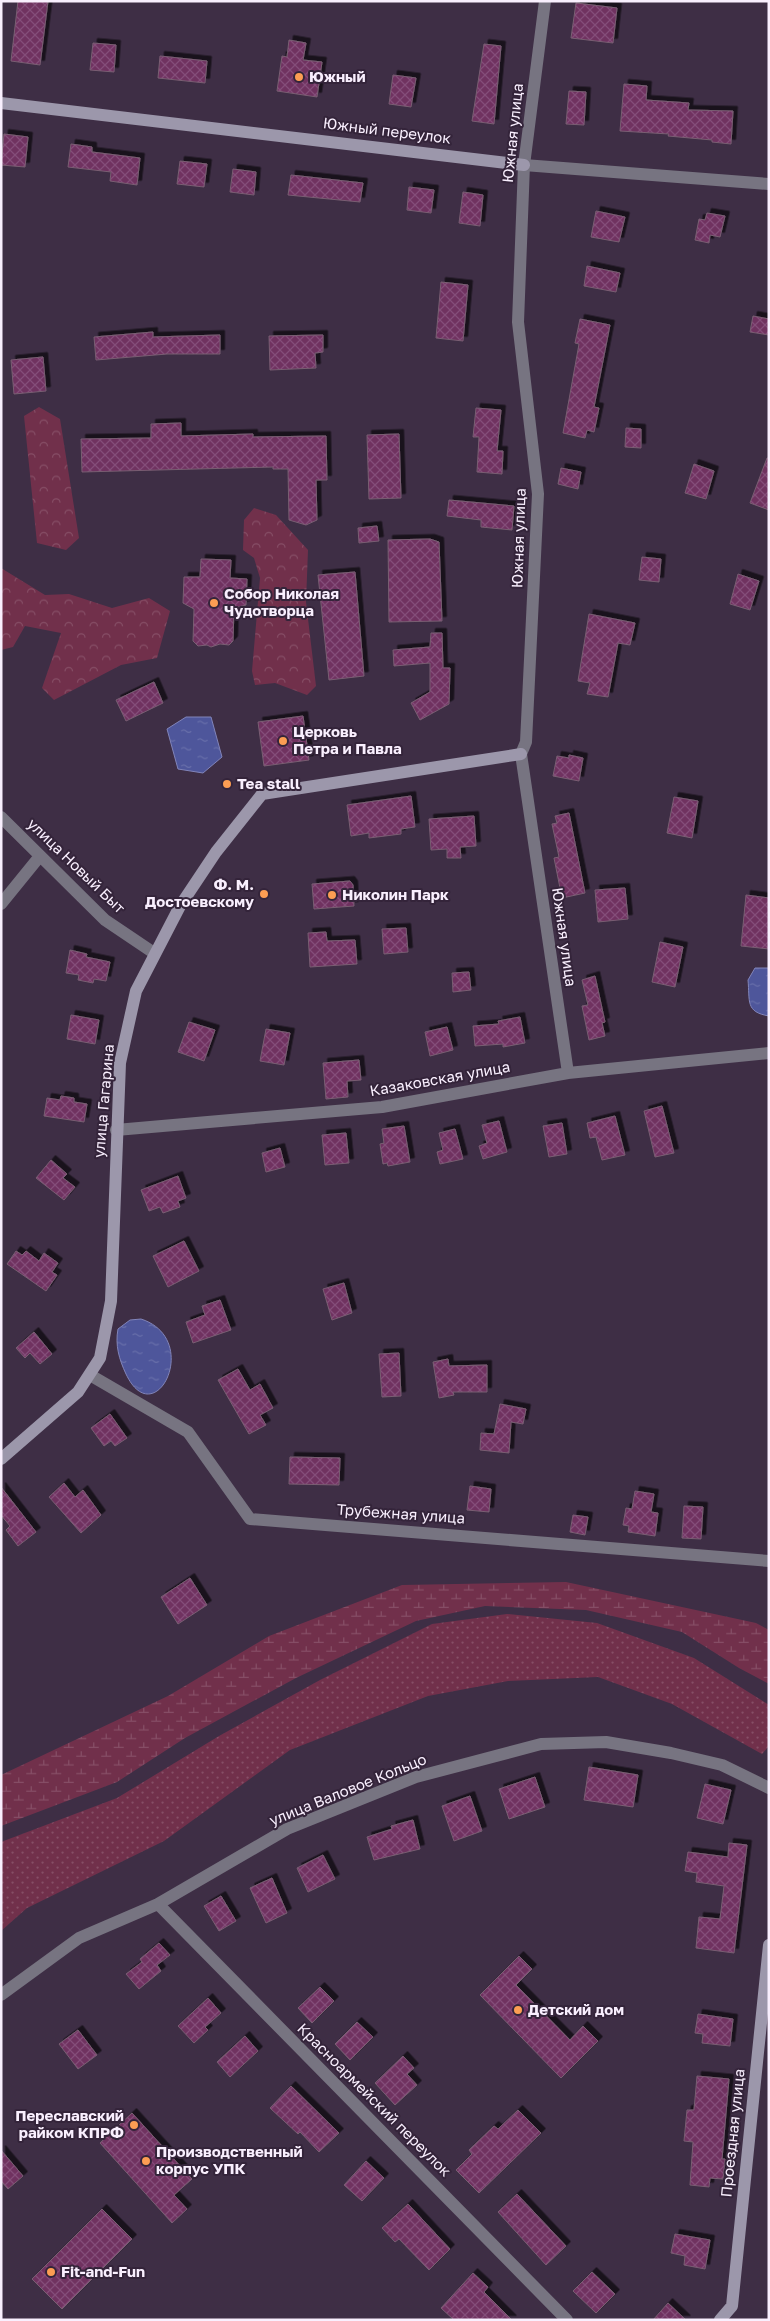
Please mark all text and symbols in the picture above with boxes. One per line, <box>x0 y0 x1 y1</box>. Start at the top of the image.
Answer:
place label: Южный <box>309 67 366 85</box>
marker: Южный <box>293 71 305 83</box>
street label: Южная улица <box>498 82 526 184</box>
street label: Южный переулок <box>322 113 453 147</box>
street label: Южная улица <box>507 488 529 588</box>
place label: Собор Николая Чудотворца <box>224 584 339 619</box>
marker: Собор Николая Чудотворца <box>208 597 220 609</box>
place label: Церковь Петра и Павла <box>293 722 402 757</box>
marker: Церковь Петра и Павла <box>277 735 289 747</box>
place label: Tea stall <box>237 774 300 792</box>
marker: Tea stall <box>221 778 233 790</box>
street label: улица Новый Быт <box>24 814 130 917</box>
place label: Ф. М. Достоевскому <box>145 875 254 910</box>
place label: Николин Парк <box>342 885 449 903</box>
street label: Южная улица <box>549 886 581 988</box>
marker: Ф. М. Достоевскому <box>258 888 270 900</box>
marker: Николин Парк <box>326 889 338 901</box>
street label: улица Гагарина <box>89 1043 117 1159</box>
street label: Казаковская улица <box>368 1057 511 1099</box>
street label: Трубежная улица <box>336 1500 466 1526</box>
street label: улица Валовое Кольцо <box>266 1749 429 1829</box>
place label: Детский дом <box>528 2000 624 2018</box>
marker: Детский дом <box>512 2004 524 2016</box>
street label: Красноармейский переулок <box>294 2019 455 2180</box>
street label: Проездная улица <box>716 2068 748 2198</box>
place label: Переславский райком КПРФ <box>15 2106 124 2141</box>
marker: Переславский райком КПРФ <box>128 2119 140 2131</box>
place label: Производственный корпус УПК <box>156 2142 303 2177</box>
marker: Производственный корпус УПК <box>140 2155 152 2167</box>
place label: Fit-and-Fun <box>61 2262 145 2280</box>
marker: Fit-and-Fun <box>45 2266 57 2278</box>

